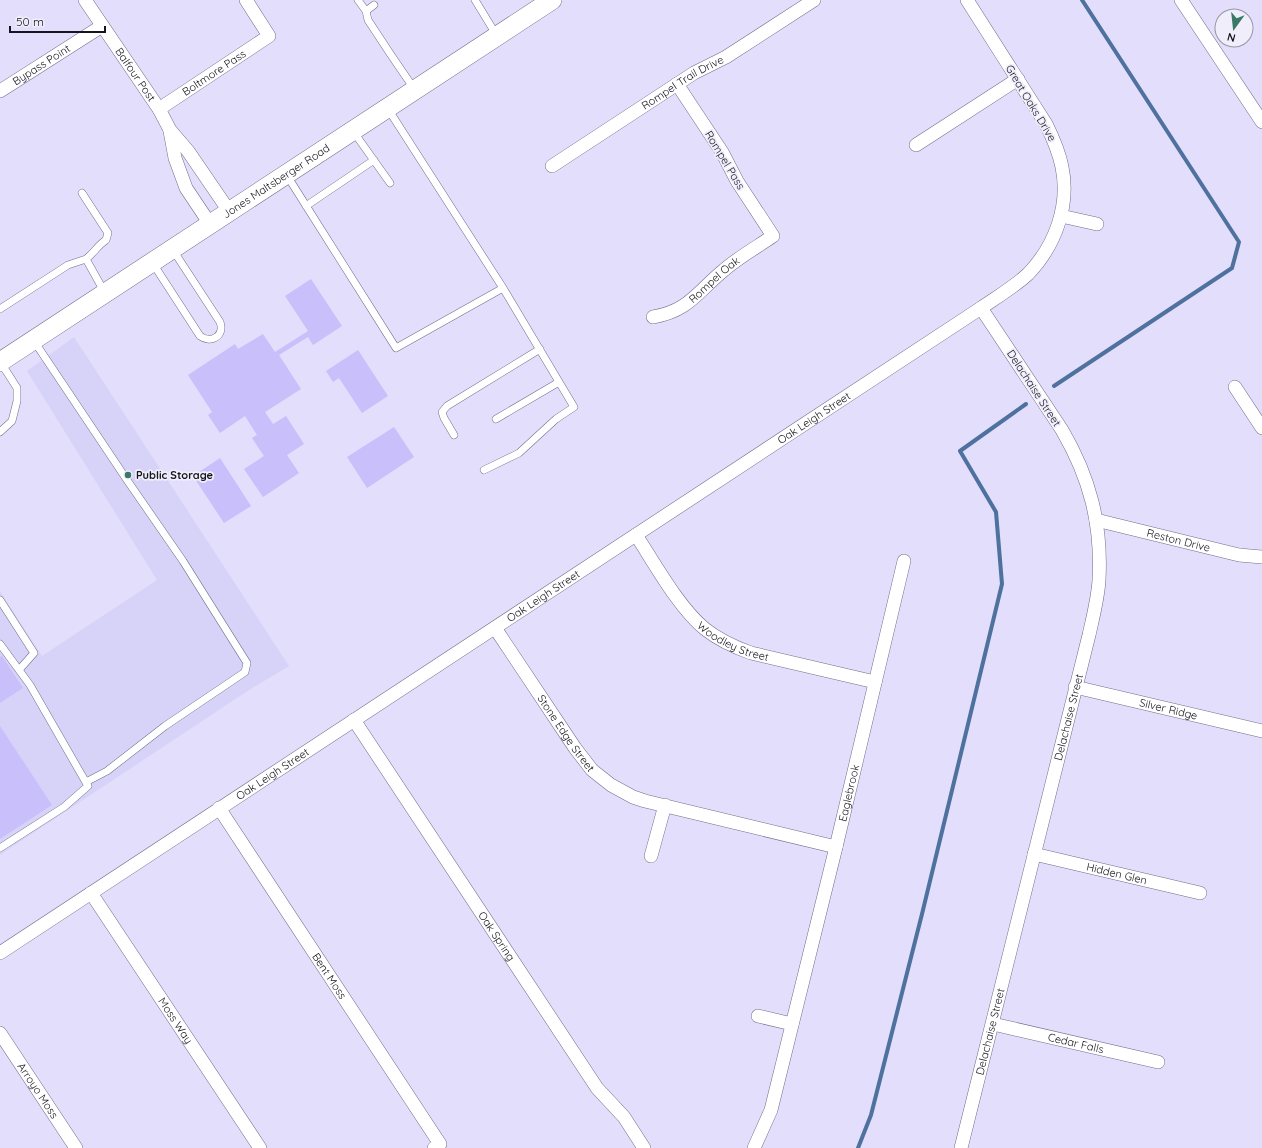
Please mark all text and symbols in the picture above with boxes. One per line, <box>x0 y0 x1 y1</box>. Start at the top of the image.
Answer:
scale bar <box>10 8 105 34</box>
north arrow <box>1214 8 1254 48</box>
text: 50 m <box>16 14 44 29</box>
text: N <box>1226 30 1237 45</box>
street label: Bypass Point <box>10 41 73 88</box>
street label: Balfour Post <box>112 45 159 104</box>
street label: Boltmore Pass <box>179 46 248 99</box>
street label: Rompel Trail Drive <box>639 52 726 113</box>
street label: Great Oaks Drive <box>1003 62 1059 144</box>
street label: Rompel Pass <box>702 128 748 192</box>
street label: Jones Maltsberger Road <box>220 141 332 221</box>
street label: Rompel Oak <box>686 253 742 306</box>
street label: Delachaise Street <box>1004 347 1064 429</box>
street label: Oak Leigh Street <box>775 389 853 447</box>
place label: Public Storage <box>136 468 214 482</box>
marker: Public Storage <box>123 470 133 480</box>
street label: Reston Drive <box>1145 526 1212 555</box>
street label: Oak Leigh Street <box>504 567 583 625</box>
street label: Woodley Street <box>694 618 770 664</box>
street label: Delachaise Street <box>1051 672 1086 762</box>
street label: Stone Edge Street <box>534 692 598 775</box>
street label: Silver Ridge <box>1138 695 1199 723</box>
street label: Oak Leigh Street <box>233 745 312 803</box>
street label: Eaglebrook <box>835 763 862 823</box>
street label: Hidden Glen <box>1085 860 1148 887</box>
street label: Oak Spring <box>475 909 518 964</box>
street label: Bent Moss <box>309 950 350 1002</box>
street label: Delachaise Street <box>972 986 1008 1076</box>
street label: Moss Way <box>155 995 196 1046</box>
street label: Cedar Falls <box>1047 1030 1105 1056</box>
street label: Arroyo Moss <box>15 1060 62 1121</box>

